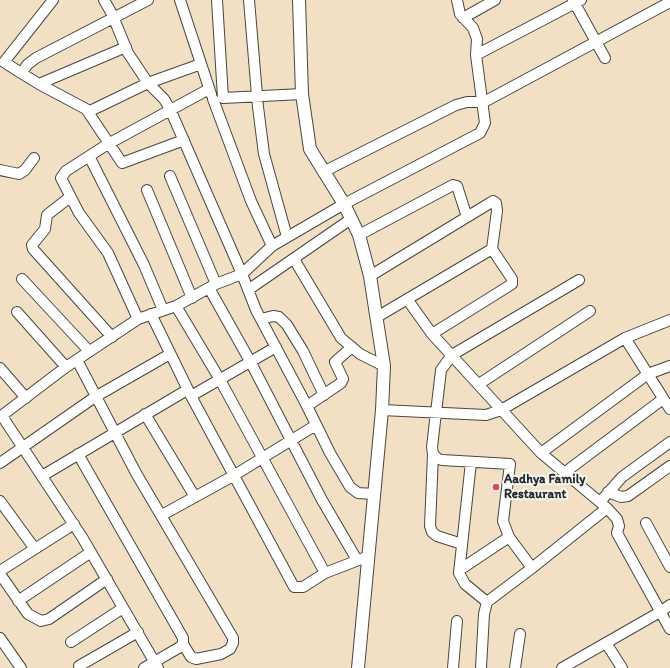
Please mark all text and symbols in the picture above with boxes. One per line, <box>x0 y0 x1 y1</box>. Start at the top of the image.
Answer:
place label: Aadhya Family Restaurant <box>504 472 585 503</box>
marker: Aadhya Family Restaurant <box>491 482 501 492</box>

